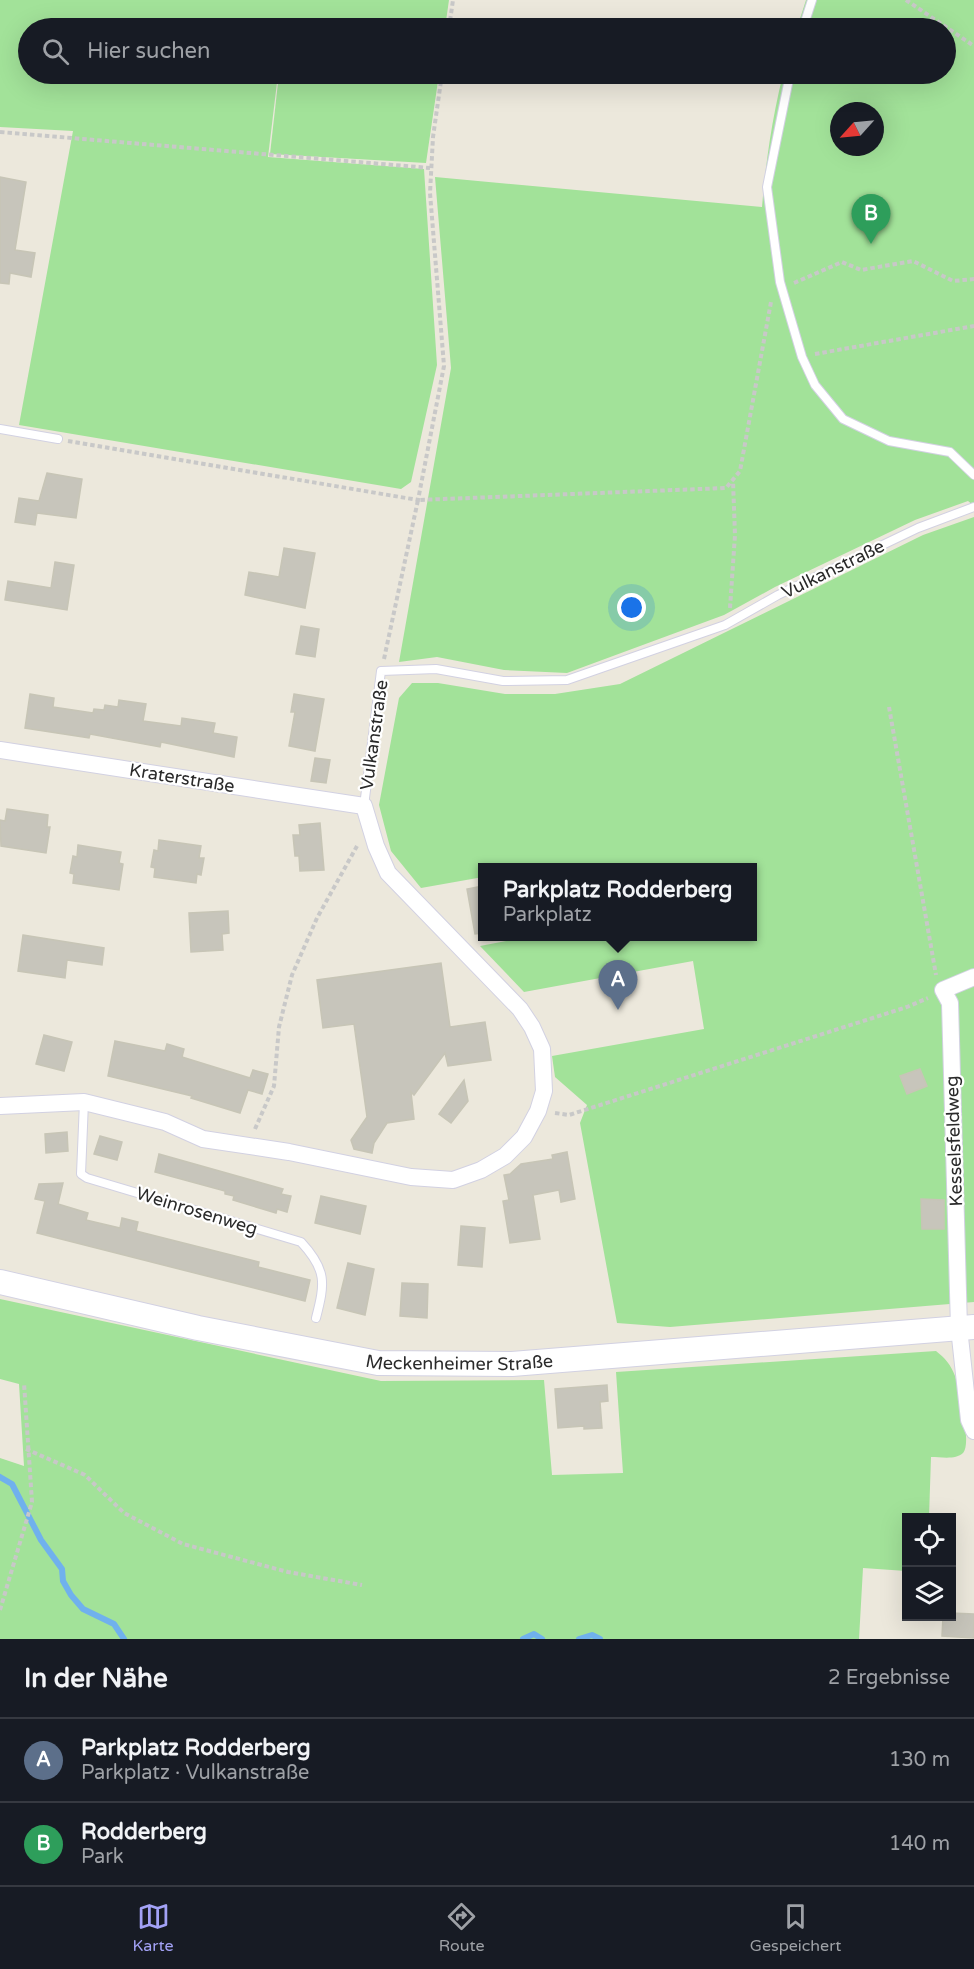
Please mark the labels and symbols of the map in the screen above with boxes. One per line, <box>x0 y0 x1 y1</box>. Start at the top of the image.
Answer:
north arrow <box>830 102 884 156</box>
pin: B <box>852 194 890 244</box>
street label: Vulkanstraße <box>778 535 888 603</box>
your location <box>617 593 646 622</box>
street label: Vulkanstraße <box>355 678 393 792</box>
street label: Kraterstraße <box>128 759 236 797</box>
pin: A <box>598 960 638 1010</box>
street label: Kesselsfeldweg <box>941 1075 967 1207</box>
street label: Weinrosenweg <box>134 1182 260 1240</box>
street label: Meckenheimer Straße <box>364 1350 554 1375</box>

